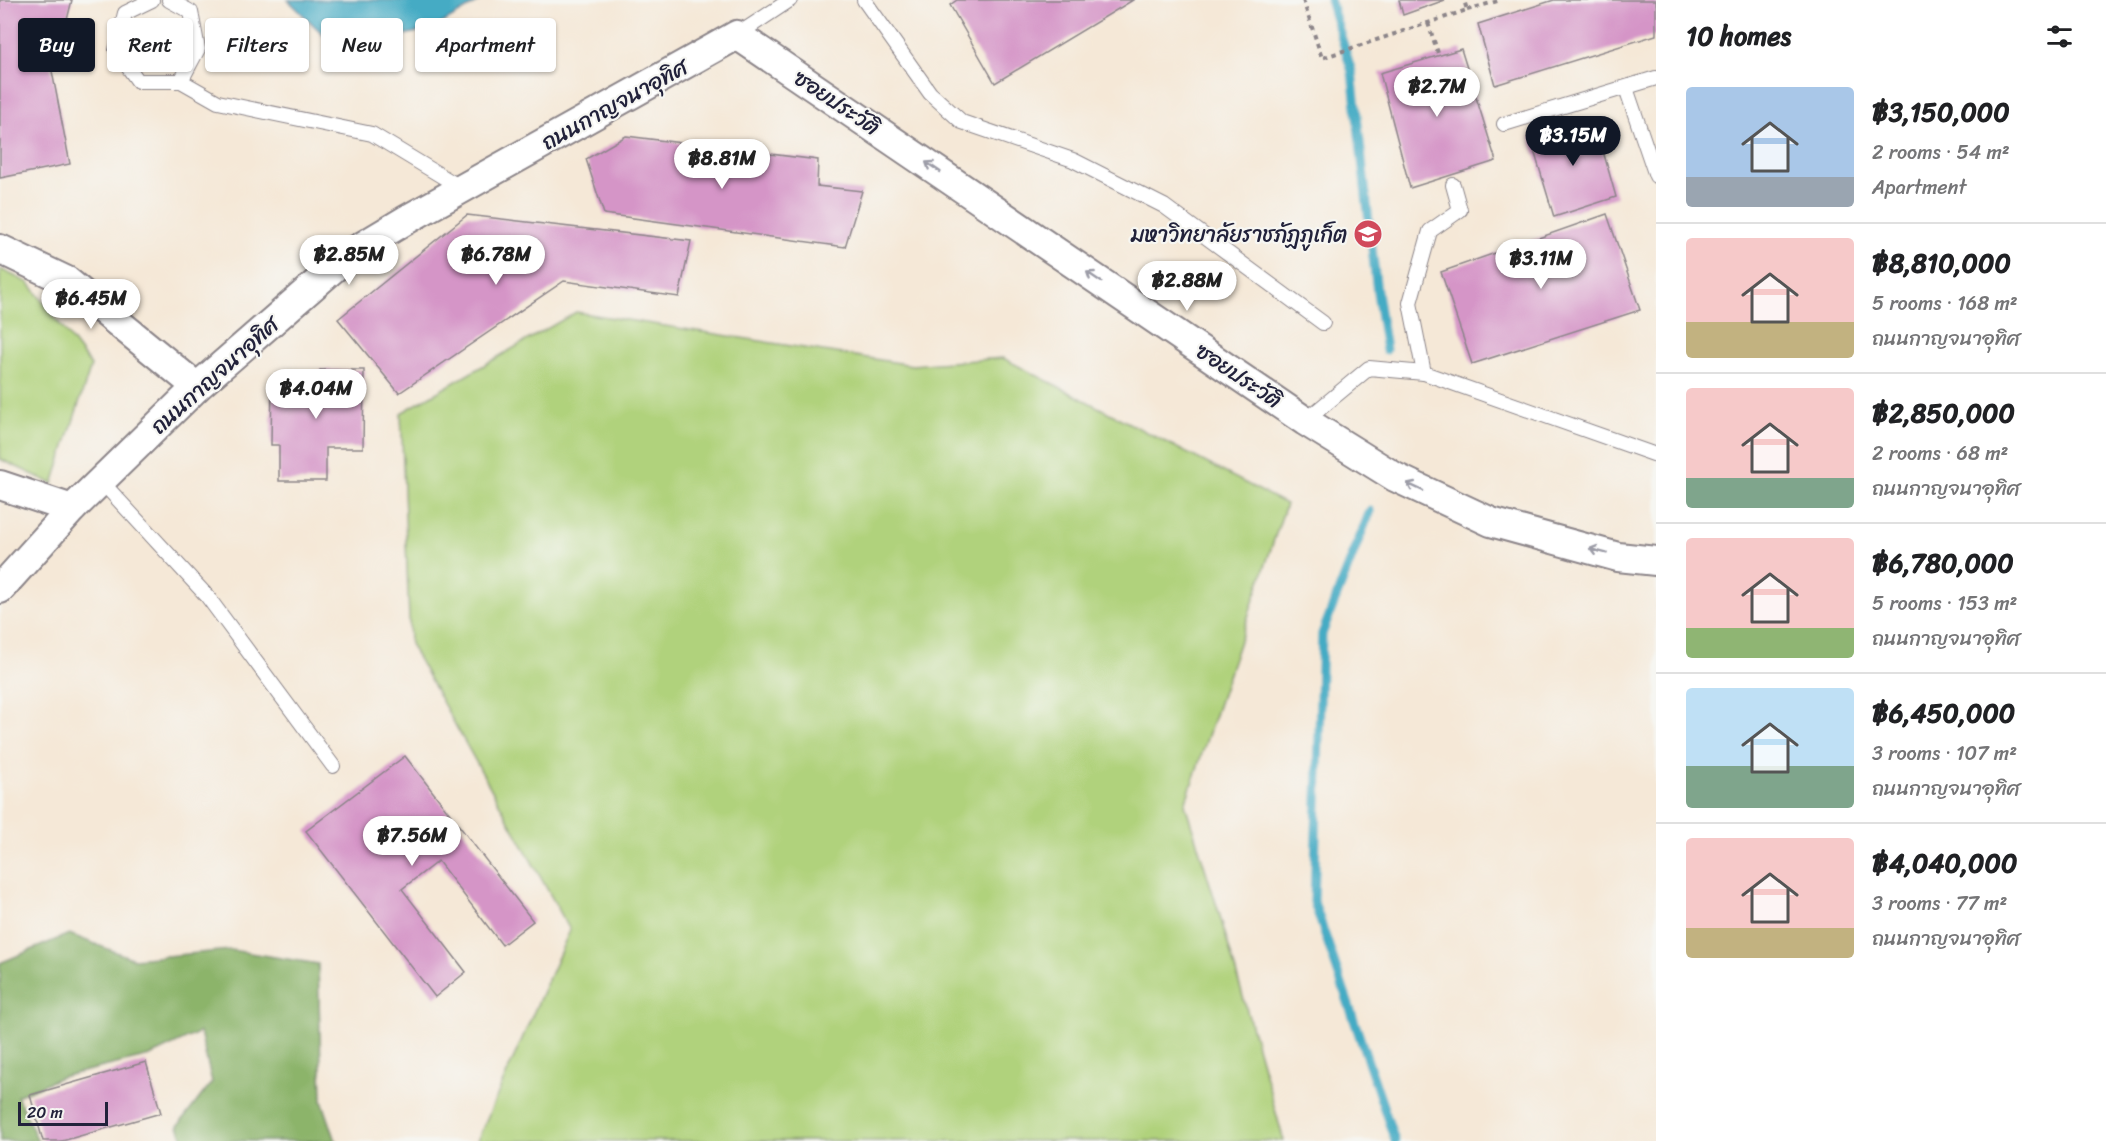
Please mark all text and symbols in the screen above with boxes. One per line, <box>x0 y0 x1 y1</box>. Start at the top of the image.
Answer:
text: 10 homes <box>1686 13 1791 59</box>
chip: Buy <box>18 18 95 72</box>
chip: Rent <box>107 18 193 72</box>
chip: Filters <box>205 18 309 72</box>
chip: New <box>321 18 403 72</box>
chip: Apartment <box>415 18 556 72</box>
icon: filters <box>2043 20 2076 53</box>
street label: ถนนกาญจนาอุทิศ <box>534 47 697 161</box>
street label: ซอยประวัติ <box>785 59 889 146</box>
pin: ฿2.7M <box>1395 67 1479 118</box>
text: ฿2.7M <box>1408 69 1466 104</box>
text: ฿3,150,000 <box>1872 89 2010 135</box>
icon: home <box>1734 111 1806 183</box>
pin: ฿3.15M <box>1524 116 1622 167</box>
text: ฿3.15M <box>1540 118 1606 153</box>
text: 2 rooms · 54 m² <box>1872 135 2010 170</box>
pin: ฿8.81M <box>673 139 771 190</box>
text: ฿8.81M <box>688 141 756 176</box>
one-way arrow <box>925 161 941 173</box>
text: Apartment <box>1872 170 1966 205</box>
place label: มหาวิทยาลัยราชภัฏภูเก็ต <box>1130 215 1347 254</box>
school or university icon: มหาวิทยาลัยราชภัฏภูเก็ต <box>1352 218 1384 250</box>
pin: ฿2.85M <box>300 235 398 286</box>
pin: ฿6.78M <box>447 235 545 286</box>
text: ฿2.85M <box>314 237 385 272</box>
text: ฿6.78M <box>461 237 531 272</box>
pin: ฿3.11M <box>1492 239 1590 290</box>
text: ฿8,810,000 <box>1872 240 2011 286</box>
text: ฿3.11M <box>1509 241 1573 276</box>
pin: ฿2.88M <box>1138 261 1236 312</box>
icon: home <box>1734 262 1806 334</box>
text: ฿2.88M <box>1152 263 1222 298</box>
one-way arrow <box>1086 271 1103 283</box>
pin: ฿6.45M <box>42 279 140 330</box>
text: ฿6.45M <box>55 281 127 316</box>
text: 5 rooms · 168 m² <box>1872 286 2018 321</box>
street label: ถนนกาญจนาอุทิศ <box>141 305 290 444</box>
text: ถนนกาญจนาอุทิศ <box>1872 321 2020 356</box>
street label: ซอยประวัติ <box>1187 332 1291 419</box>
pin: ฿4.04M <box>267 369 365 420</box>
text: ฿4.04M <box>280 371 352 406</box>
text: ฿2,850,000 <box>1872 390 2015 436</box>
icon: home <box>1734 412 1806 484</box>
text: 2 rooms · 68 m² <box>1872 436 2008 471</box>
text: ถนนกาญจนาอุทิศ <box>1872 471 2020 506</box>
one-way arrow <box>1407 480 1425 492</box>
text: ฿6,780,000 <box>1872 540 2014 586</box>
one-way arrow <box>1589 545 1608 557</box>
icon: home <box>1734 562 1806 634</box>
text: 5 rooms · 153 m² <box>1872 586 2017 621</box>
text: ถนนกาญจนาอุทิศ <box>1872 621 2020 656</box>
text: ฿6,450,000 <box>1872 690 2015 736</box>
icon: home <box>1734 712 1806 784</box>
text: 3 rooms · 107 m² <box>1872 736 2017 771</box>
text: ถนนกาญจนาอุทิศ <box>1872 771 2020 806</box>
pin: ฿7.56M <box>363 816 461 867</box>
text: ฿7.56M <box>377 818 447 853</box>
text: ฿4,040,000 <box>1872 840 2017 886</box>
icon: home <box>1734 862 1806 934</box>
text: 3 rooms · 77 m² <box>1872 886 2007 921</box>
text: ถนนกาญจนาอุทิศ <box>1872 921 2020 956</box>
text: 20 m <box>27 1098 63 1127</box>
scale bar <box>18 1099 108 1126</box>

